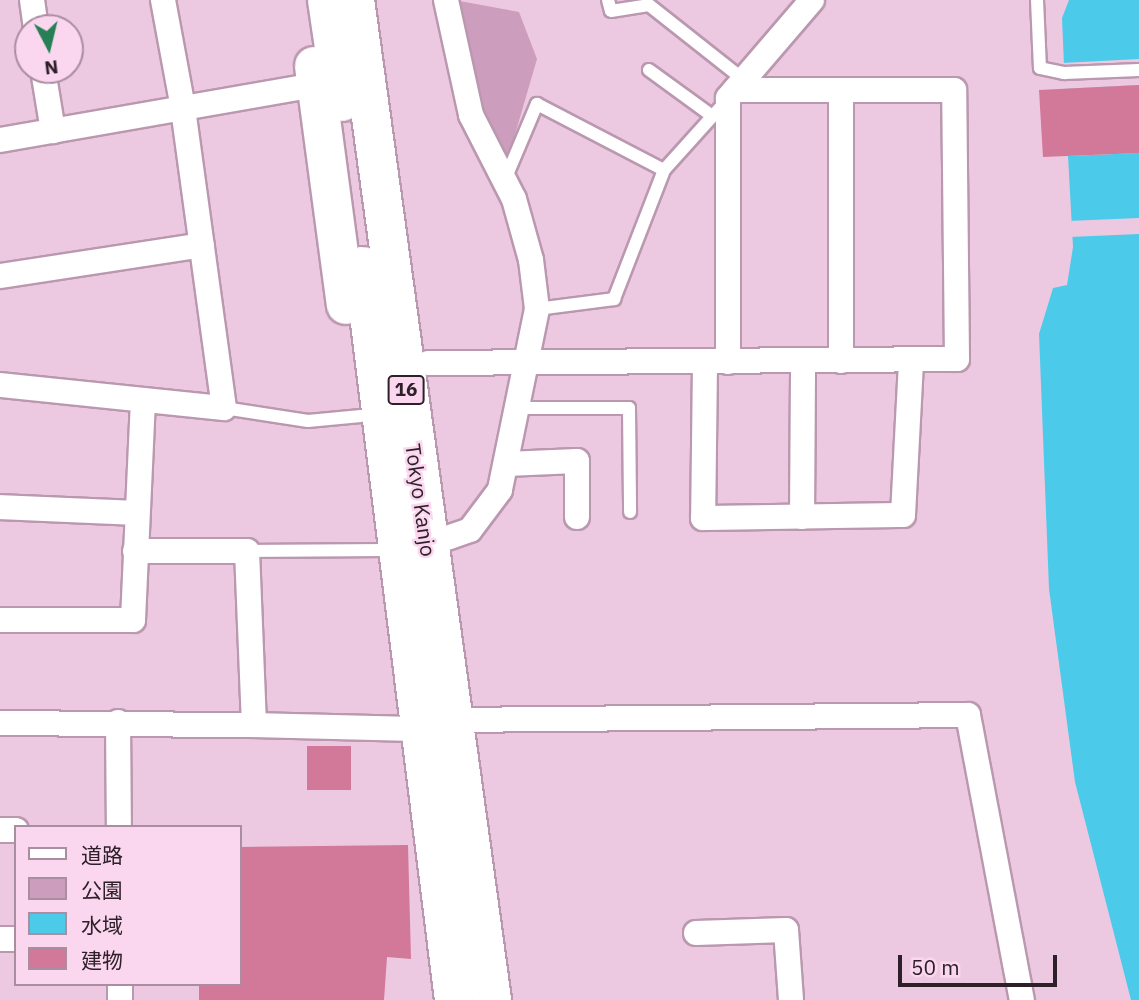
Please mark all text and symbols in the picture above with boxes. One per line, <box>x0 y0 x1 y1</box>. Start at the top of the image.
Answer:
north arrow <box>14 14 84 84</box>
text: N <box>43 55 60 81</box>
road number: 16 <box>387 374 425 406</box>
street label: Tokyo Kanjo <box>401 442 441 558</box>
legend <box>14 825 242 986</box>
text: 道路 <box>81 841 123 869</box>
text: 公園 <box>81 876 123 904</box>
text: 水域 <box>81 911 123 939</box>
scale bar <box>901 940 1060 984</box>
text: 建物 <box>81 946 123 974</box>
text: 50 m <box>911 953 960 981</box>

